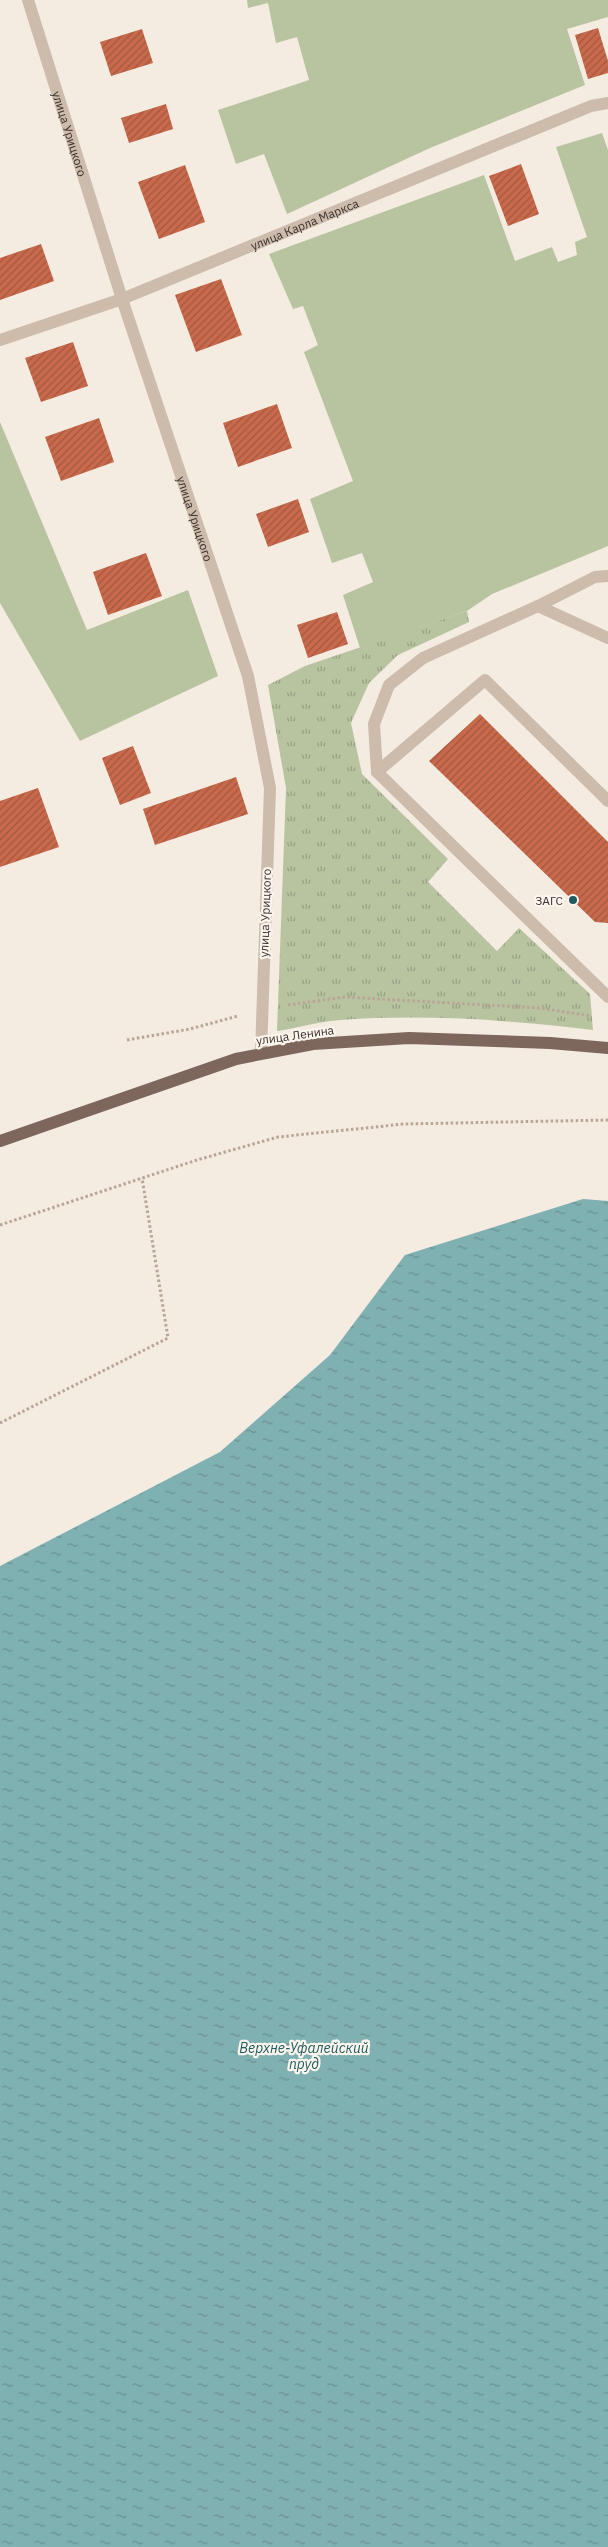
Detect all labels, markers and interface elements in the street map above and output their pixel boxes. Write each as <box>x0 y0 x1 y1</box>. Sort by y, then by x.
street label: улица Урицкого <box>49 89 91 178</box>
street label: улица Карла Маркса <box>248 195 361 253</box>
street label: улица Урицкого <box>174 474 217 563</box>
street label: улица Урицкого <box>256 868 274 958</box>
place label: ЗАГС <box>535 893 564 908</box>
marker: ЗАГС <box>567 894 579 906</box>
street label: улица Ленина <box>255 1022 335 1048</box>
water label: Верхне-Уфалейский пруд <box>239 2039 369 2073</box>

